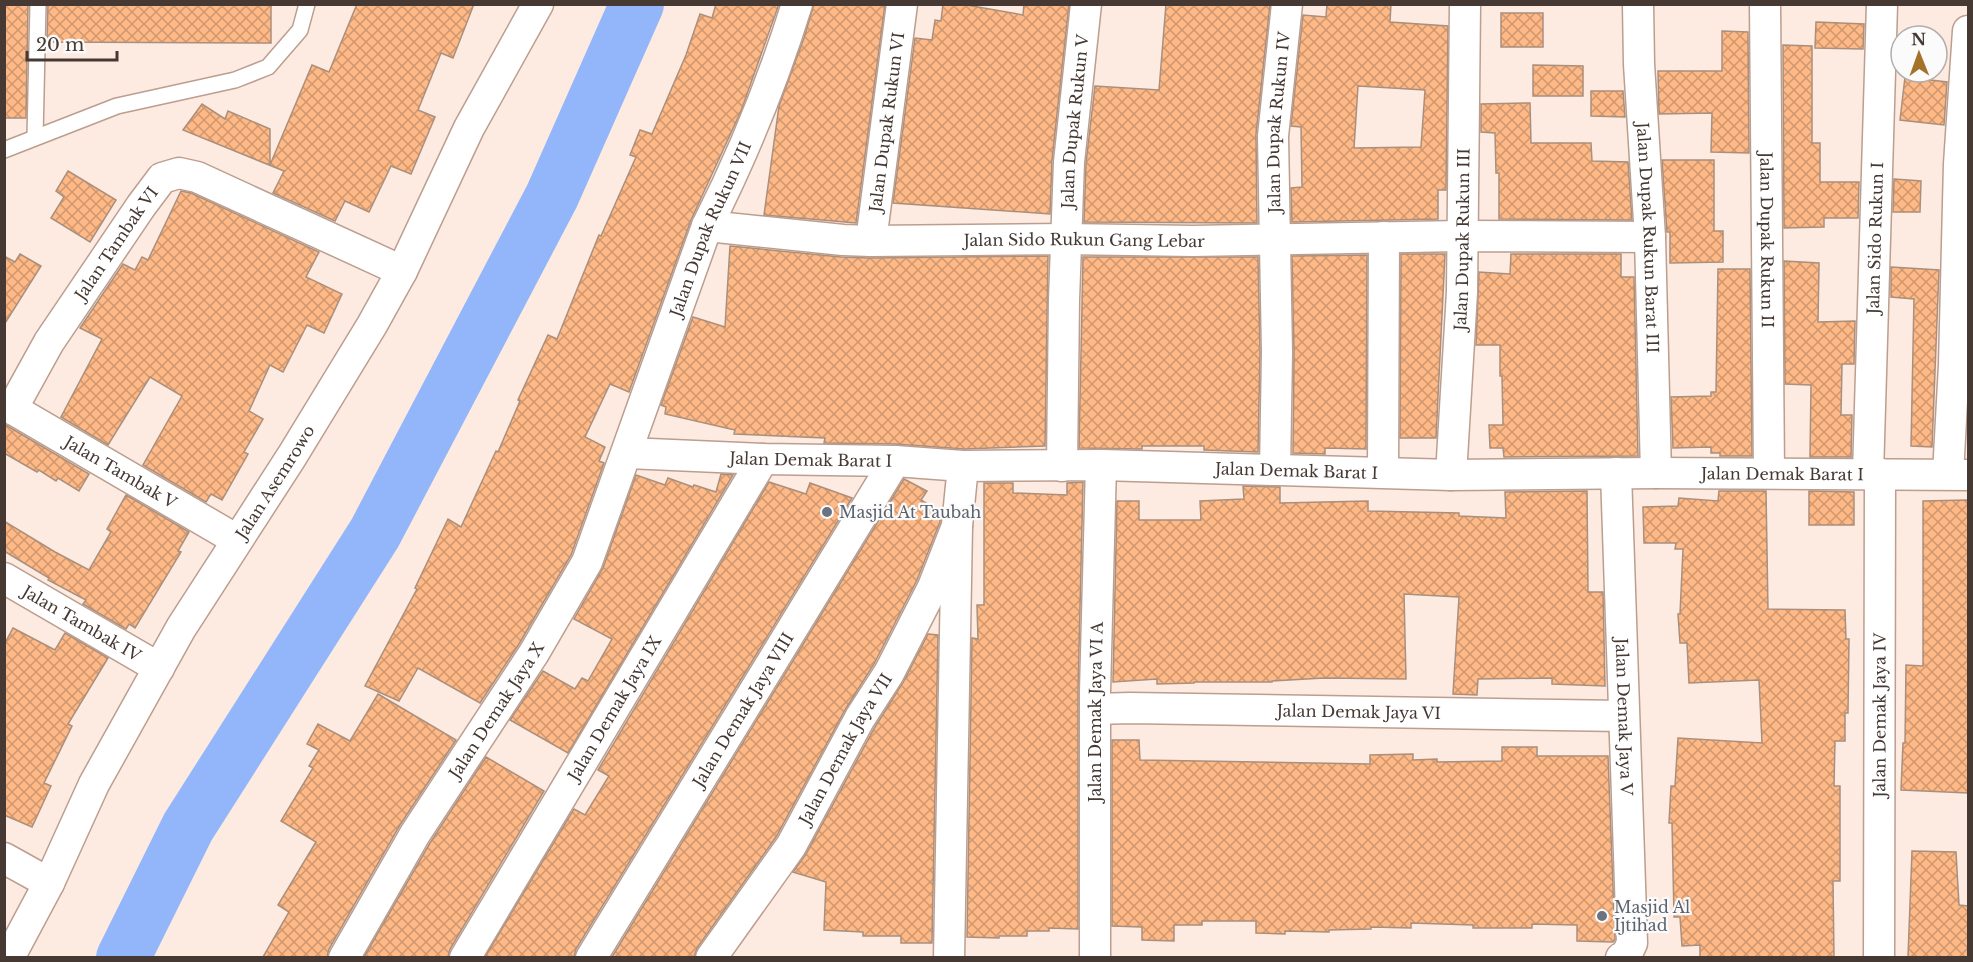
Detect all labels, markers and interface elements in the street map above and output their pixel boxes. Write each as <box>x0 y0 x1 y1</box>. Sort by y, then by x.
scale bar <box>27 24 117 62</box>
north arrow <box>1889 24 1949 84</box>
text: N <box>1911 29 1926 49</box>
street label: Jalan Dupak Rukun IV <box>1263 30 1294 215</box>
street label: Jalan Dupak Rukun VI <box>865 31 908 215</box>
street label: Jalan Dupak Rukun V <box>1057 33 1093 211</box>
text: 20 m <box>36 34 84 56</box>
street label: Jalan Dupak Rukun Barat III <box>1633 120 1663 353</box>
street label: Jalan Dupak Rukun VII <box>665 138 755 321</box>
street label: Jalan Dupak Rukun III <box>1450 148 1473 333</box>
street label: Jalan Dupak Rukun II <box>1756 150 1778 328</box>
street label: Jalan Sido Rukun I <box>1863 162 1887 316</box>
street label: Jalan Tambak VI <box>69 182 162 305</box>
street label: Jalan Sido Rukun Gang Lebar <box>962 229 1205 251</box>
street label: Jalan Asemrowo <box>230 421 319 544</box>
street label: Jalan Tambak V <box>59 431 181 513</box>
street label: Jalan Demak Barat I <box>727 447 892 471</box>
street label: Jalan Demak Barat I <box>1213 458 1378 483</box>
street label: Jalan Demak Barat I <box>1699 463 1864 484</box>
place label: Masjid At Taubah <box>839 502 981 522</box>
marker: Masjid At Taubah <box>820 505 834 519</box>
street label: Jalan Tambak IV <box>17 580 145 666</box>
street label: Jalan Demak Jaya VI A <box>1085 621 1107 804</box>
street label: Jalan Demak Jaya VIII <box>687 629 798 792</box>
street label: Jalan Demak Jaya IX <box>562 631 666 786</box>
street label: Jalan Demak Jaya IV <box>1869 632 1890 799</box>
street label: Jalan Demak Jaya V <box>1612 636 1637 796</box>
street label: Jalan Demak Jaya X <box>443 638 548 784</box>
street label: Jalan Demak Jaya VII <box>794 669 896 830</box>
street label: Jalan Demak Jaya VI <box>1275 700 1441 723</box>
place label: Masjid Al Ijtihad <box>1614 897 1690 935</box>
marker: Masjid Al Ijtihad <box>1595 909 1609 923</box>

